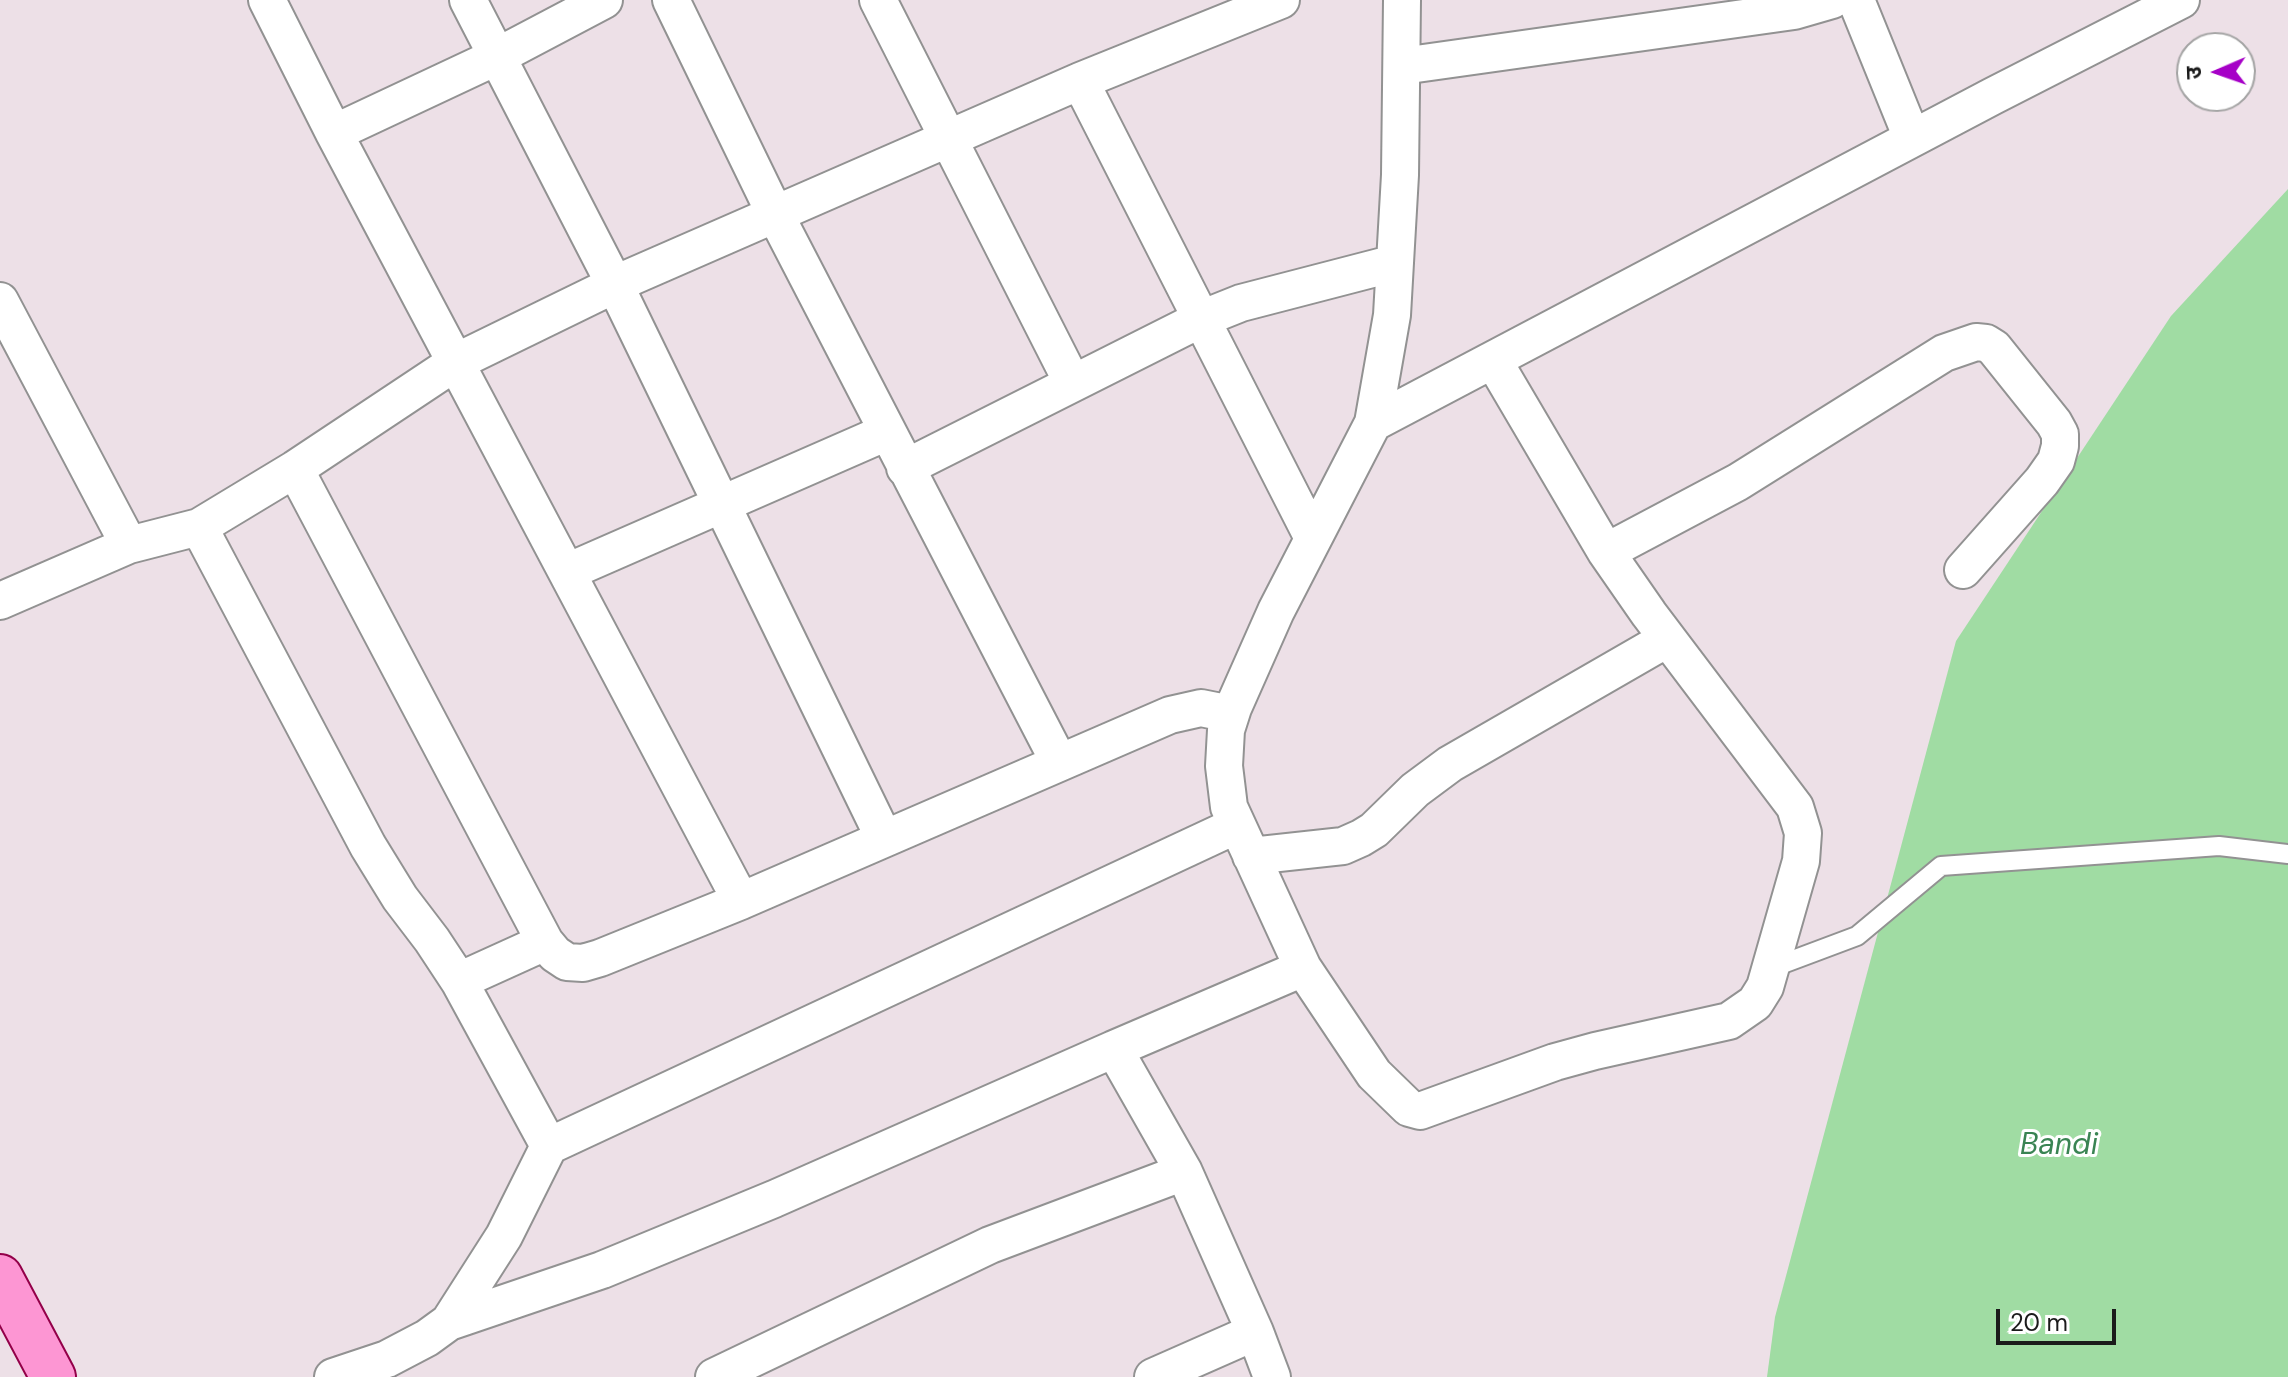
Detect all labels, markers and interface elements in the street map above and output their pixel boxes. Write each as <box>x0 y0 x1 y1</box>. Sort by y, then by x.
north arrow <box>2176 32 2256 112</box>
text: उ <box>2179 66 2208 80</box>
water label: Bandi <box>2020 1128 2098 1164</box>
scale bar <box>2000 1293 2120 1343</box>
text: 20 m <box>2010 1307 2068 1338</box>

